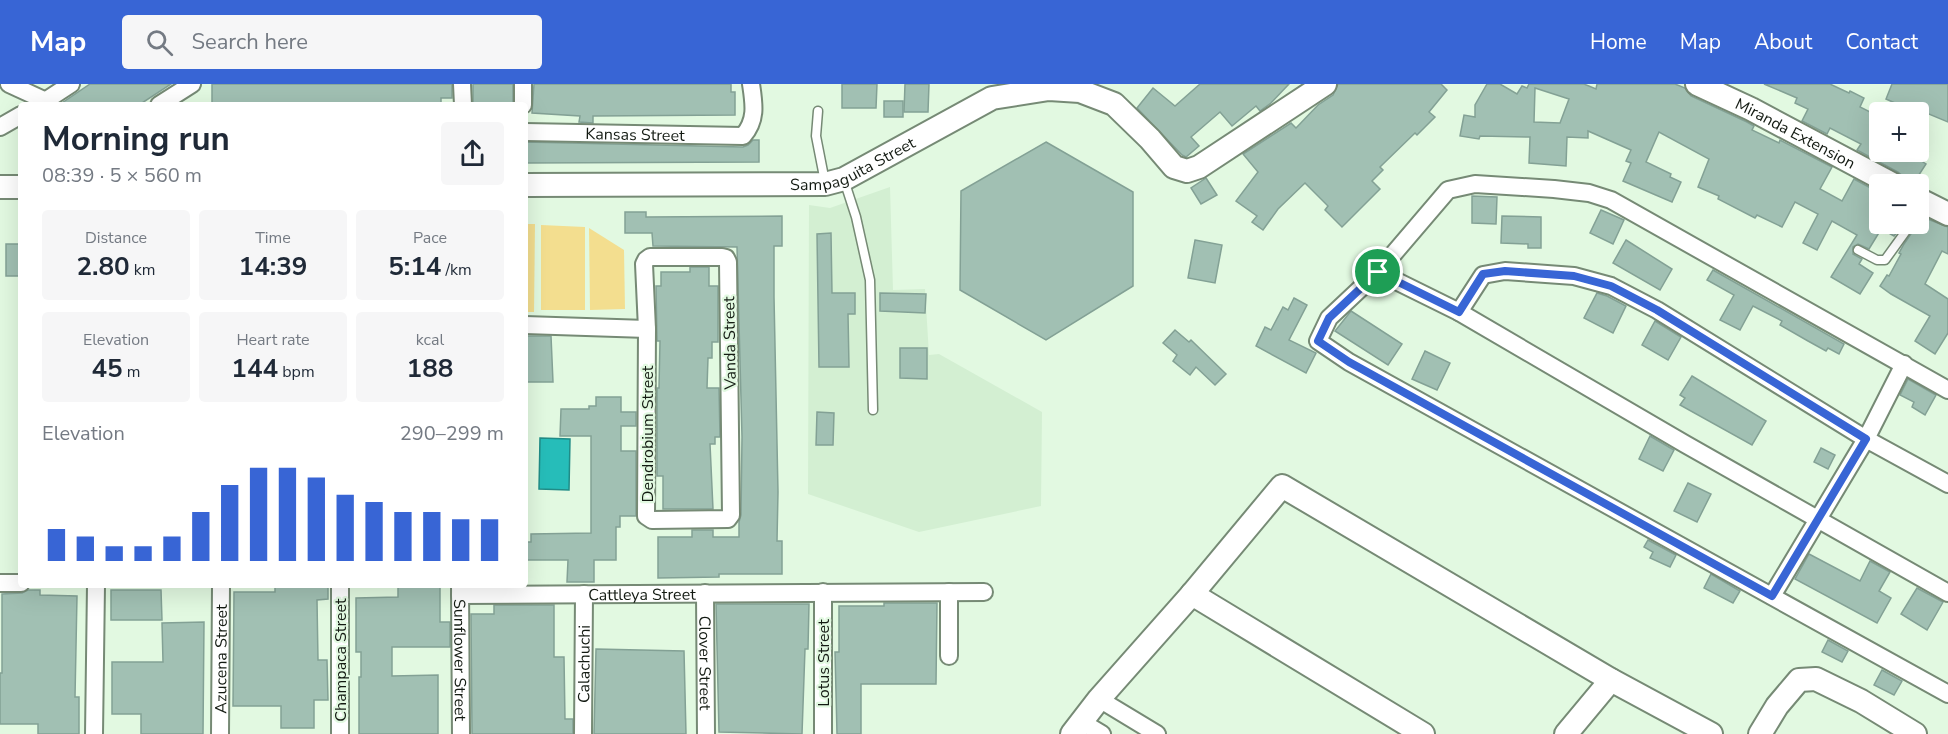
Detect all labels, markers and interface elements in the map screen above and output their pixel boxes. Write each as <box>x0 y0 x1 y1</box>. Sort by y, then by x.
search box <box>122 15 542 69</box>
text: Map <box>30 23 86 61</box>
icon: search <box>143 26 176 59</box>
text: Search here <box>191 27 308 57</box>
text: Home <box>1590 28 1647 56</box>
text: Map <box>1680 28 1721 56</box>
text: About <box>1754 28 1812 56</box>
text: Contact <box>1845 28 1918 56</box>
street label: Miranda Extension <box>1731 93 1859 175</box>
map controls <box>1869 102 1929 234</box>
button: + <box>1869 102 1929 162</box>
text: Morning run <box>42 117 230 162</box>
button: share <box>441 122 504 185</box>
street label: Kansas Street <box>585 123 685 147</box>
street label: Sampaguita Street <box>790 132 920 196</box>
text: 08:39 · 5 × 560 m <box>42 162 202 189</box>
button: − <box>1869 174 1929 234</box>
text: Distance <box>85 227 147 249</box>
text: Time <box>255 227 291 249</box>
text: Pace <box>413 227 447 249</box>
pin <box>1352 246 1403 297</box>
text: 2.80 <box>76 249 130 284</box>
text: 14:39 <box>239 249 307 284</box>
text: 5:14 <box>388 249 441 284</box>
icon: arrive <box>1361 255 1394 288</box>
text: km <box>130 259 156 281</box>
text: /km <box>441 259 472 281</box>
street label: Vanda Street <box>718 296 742 391</box>
text: Elevation <box>83 329 149 351</box>
text: Heart rate <box>236 329 310 351</box>
text: kcal <box>416 329 444 351</box>
text: 45 <box>91 351 123 386</box>
text: 144 <box>231 351 278 386</box>
text: 188 <box>407 351 453 386</box>
text: m <box>123 361 141 383</box>
text: bpm <box>278 361 315 383</box>
street label: Dendrobium Street <box>637 365 659 502</box>
text: Elevation <box>42 420 125 447</box>
text: 290–299 m <box>400 420 504 447</box>
street label: Cattleya Street <box>588 584 696 606</box>
street label: Champaca Street <box>330 598 352 722</box>
street label: Sunflower Street <box>448 599 471 722</box>
street label: Azucena Street <box>210 604 233 714</box>
street label: Clover Street <box>693 616 716 711</box>
street label: Lotus Street <box>813 619 835 707</box>
street label: Calachuchi <box>573 625 596 703</box>

